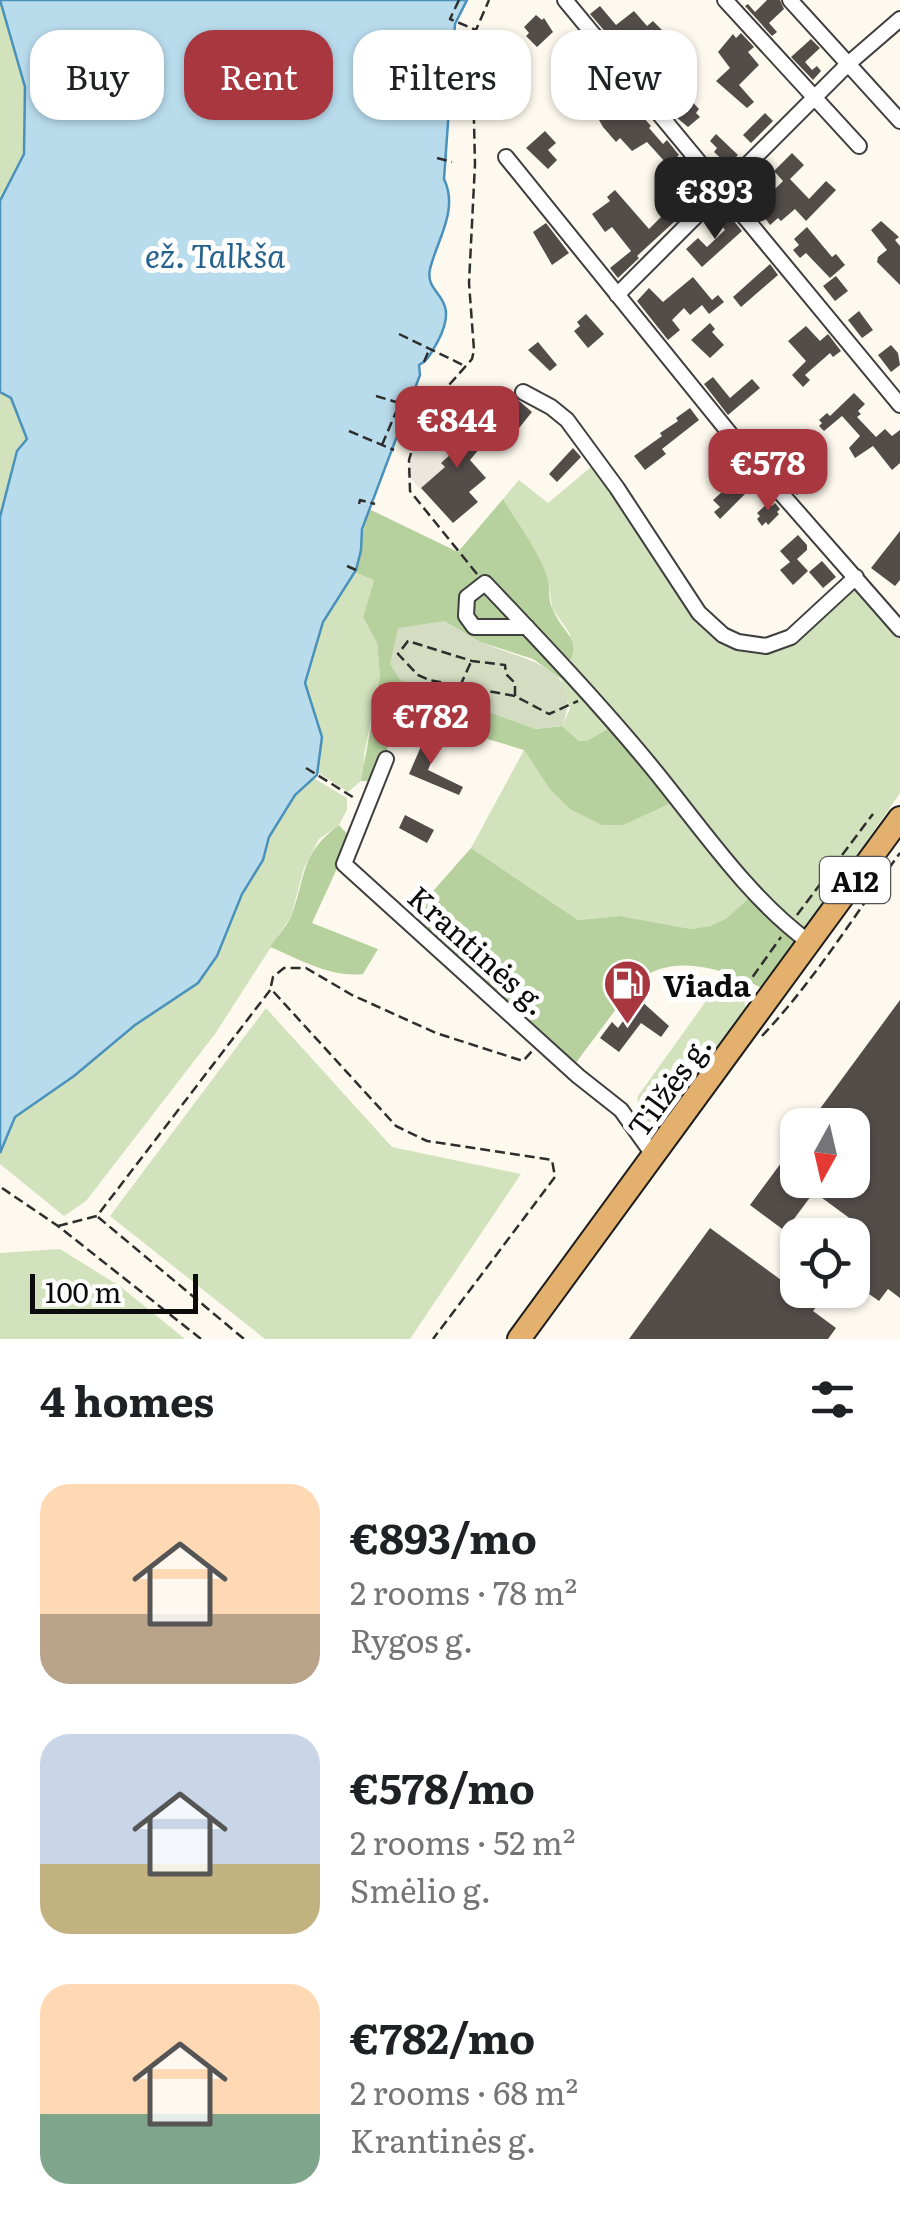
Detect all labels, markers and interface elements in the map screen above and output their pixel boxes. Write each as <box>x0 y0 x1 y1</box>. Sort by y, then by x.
chip: Buy <box>30 30 164 120</box>
chip: Rent <box>184 30 333 120</box>
chip: Filters <box>353 30 531 120</box>
chip: New <box>551 30 697 120</box>
pin: €893 <box>656 157 774 242</box>
text: €893 <box>677 165 753 213</box>
water label: ež. Talkša <box>145 230 286 278</box>
pin: €844 <box>398 386 516 471</box>
text: €844 <box>417 394 497 442</box>
pin: €578 <box>709 429 827 514</box>
text: €578 <box>730 437 806 485</box>
pin: €782 <box>372 682 490 767</box>
text: €782 <box>393 690 469 738</box>
road number: A12 <box>820 857 890 903</box>
street label: Krantinės g. <box>399 874 559 1024</box>
fuel station icon: Viada <box>602 958 654 1026</box>
place label: Viada <box>663 962 751 1006</box>
street label: Tilžės g. <box>616 1024 720 1146</box>
north arrow <box>780 1108 870 1198</box>
map controls <box>780 1108 870 1308</box>
button: locate <box>780 1218 870 1308</box>
scale bar <box>30 1269 198 1314</box>
text: 100 m <box>45 1270 122 1312</box>
text: 4 homes <box>40 1368 214 1430</box>
icon: filters <box>805 1372 860 1427</box>
text: €893/mo <box>350 1505 537 1567</box>
icon: home <box>120 1524 240 1644</box>
text: 2 rooms · 78 m² <box>350 1567 577 1615</box>
text: Rygos g. <box>350 1615 473 1663</box>
text: €578/mo <box>350 1755 535 1817</box>
icon: home <box>120 1774 240 1894</box>
text: 2 rooms · 52 m² <box>350 1817 576 1865</box>
text: Smėlio g. <box>350 1865 491 1913</box>
text: €782/mo <box>350 2005 535 2067</box>
icon: home <box>120 2024 240 2144</box>
text: 2 rooms · 68 m² <box>350 2067 578 2115</box>
text: Krantinės g. <box>350 2115 537 2163</box>

